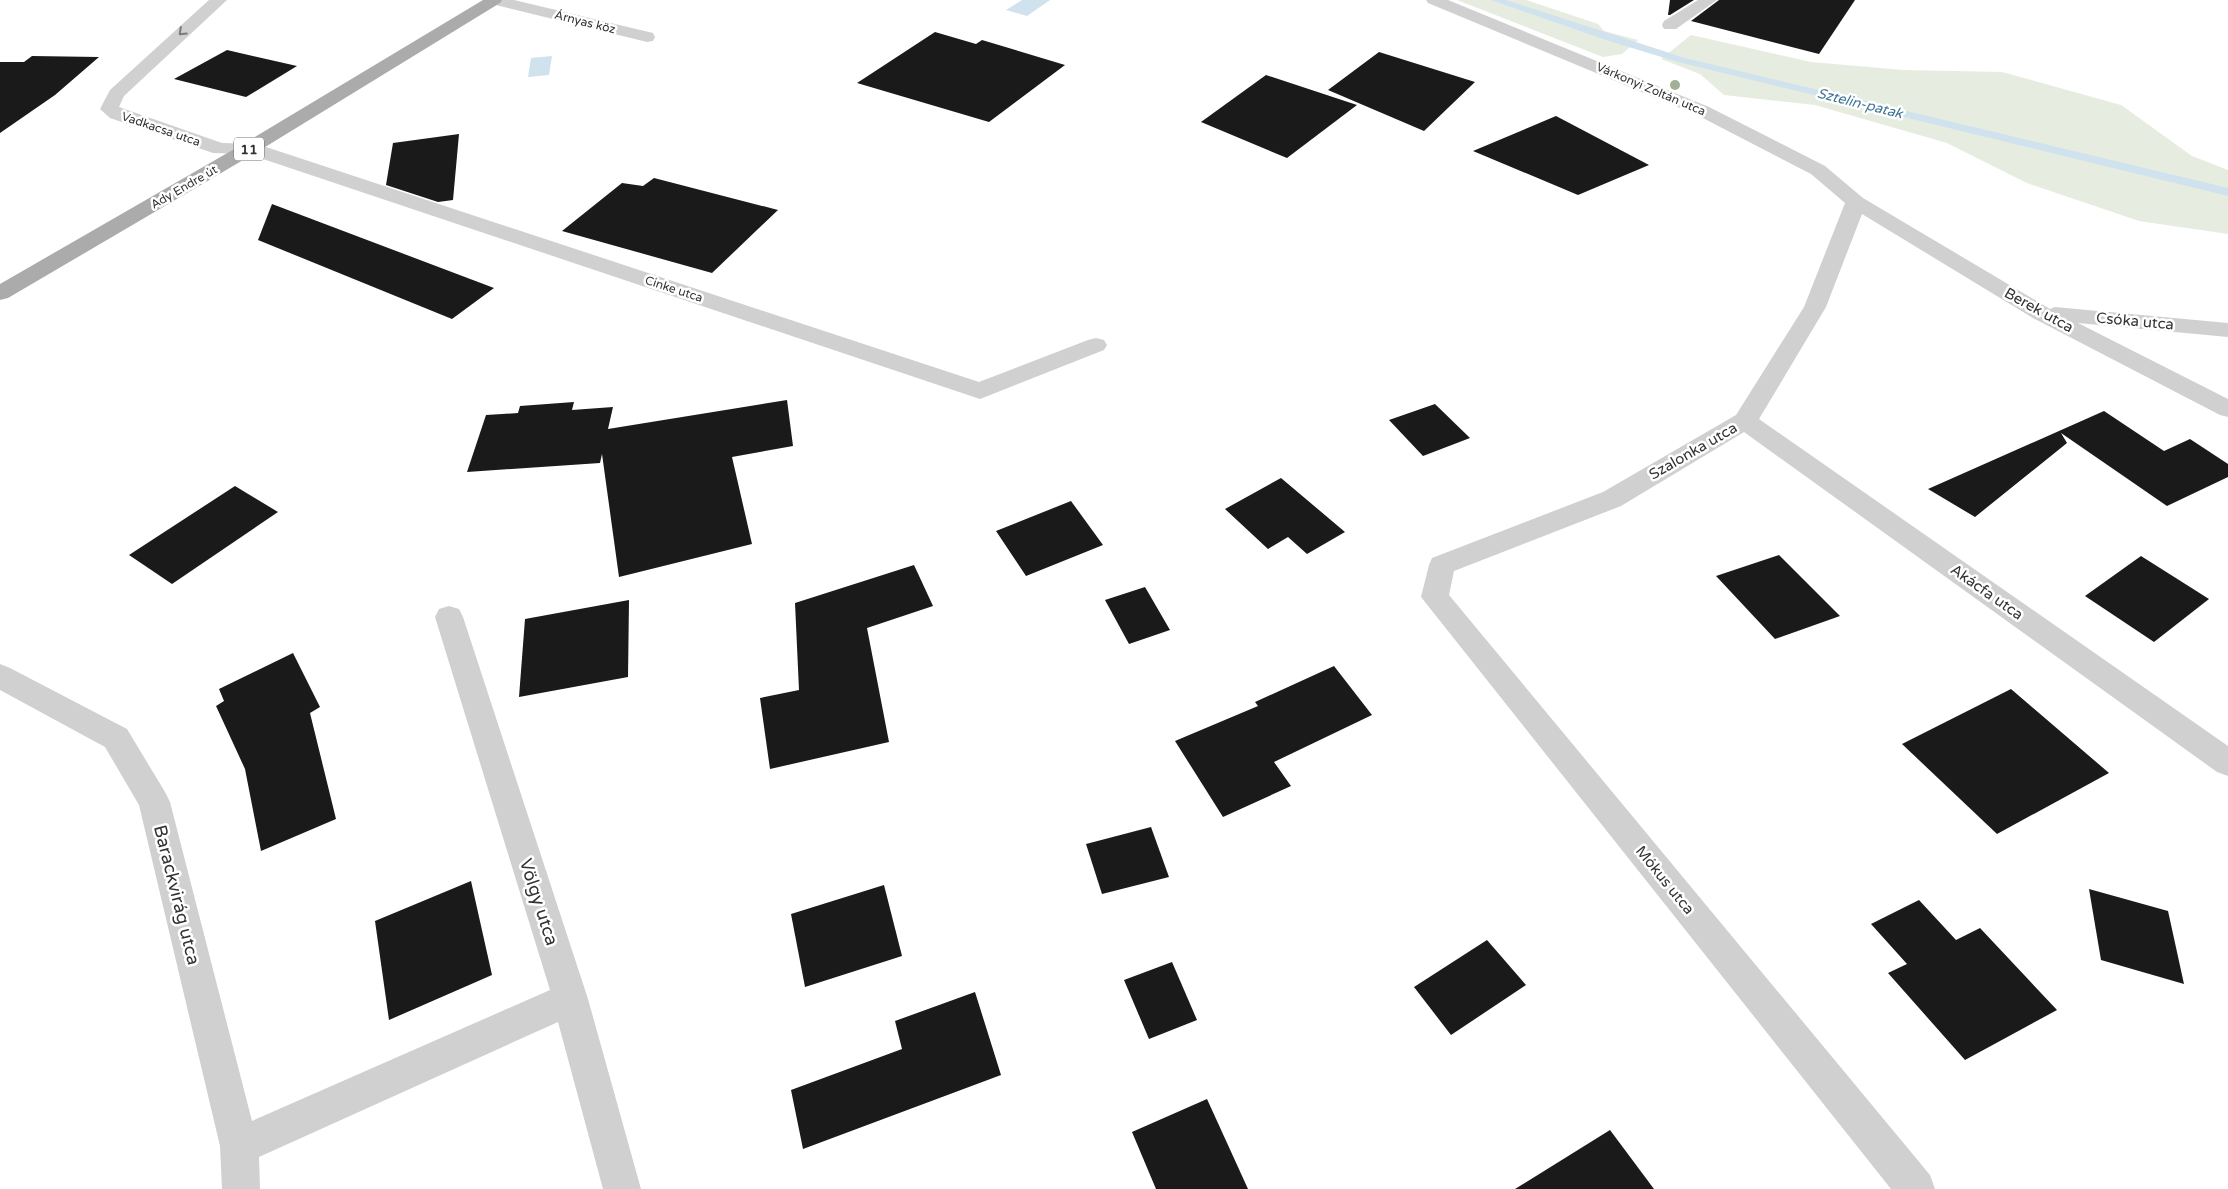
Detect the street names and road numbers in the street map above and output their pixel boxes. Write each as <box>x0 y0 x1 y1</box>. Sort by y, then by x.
street label: Árnyas köz <box>553 8 617 36</box>
street label: Várkonyi Zoltán utca <box>1594 60 1708 118</box>
street label: Vadkacsa utca <box>120 109 202 149</box>
road number: 11 <box>234 138 264 160</box>
street label: Ady Endre út <box>148 162 220 212</box>
street label: Cinke utca <box>643 273 705 305</box>
street label: Berek utca <box>2001 284 2077 336</box>
street label: Csóka utca <box>2095 309 2175 333</box>
street label: Szalonka utca <box>1646 419 1740 483</box>
street label: Akácfa utca <box>1947 560 2027 624</box>
street label: Barackvirág utca <box>149 823 205 967</box>
street label: Mókus utca <box>1632 842 1698 918</box>
street label: Völgy utca <box>515 856 563 948</box>

